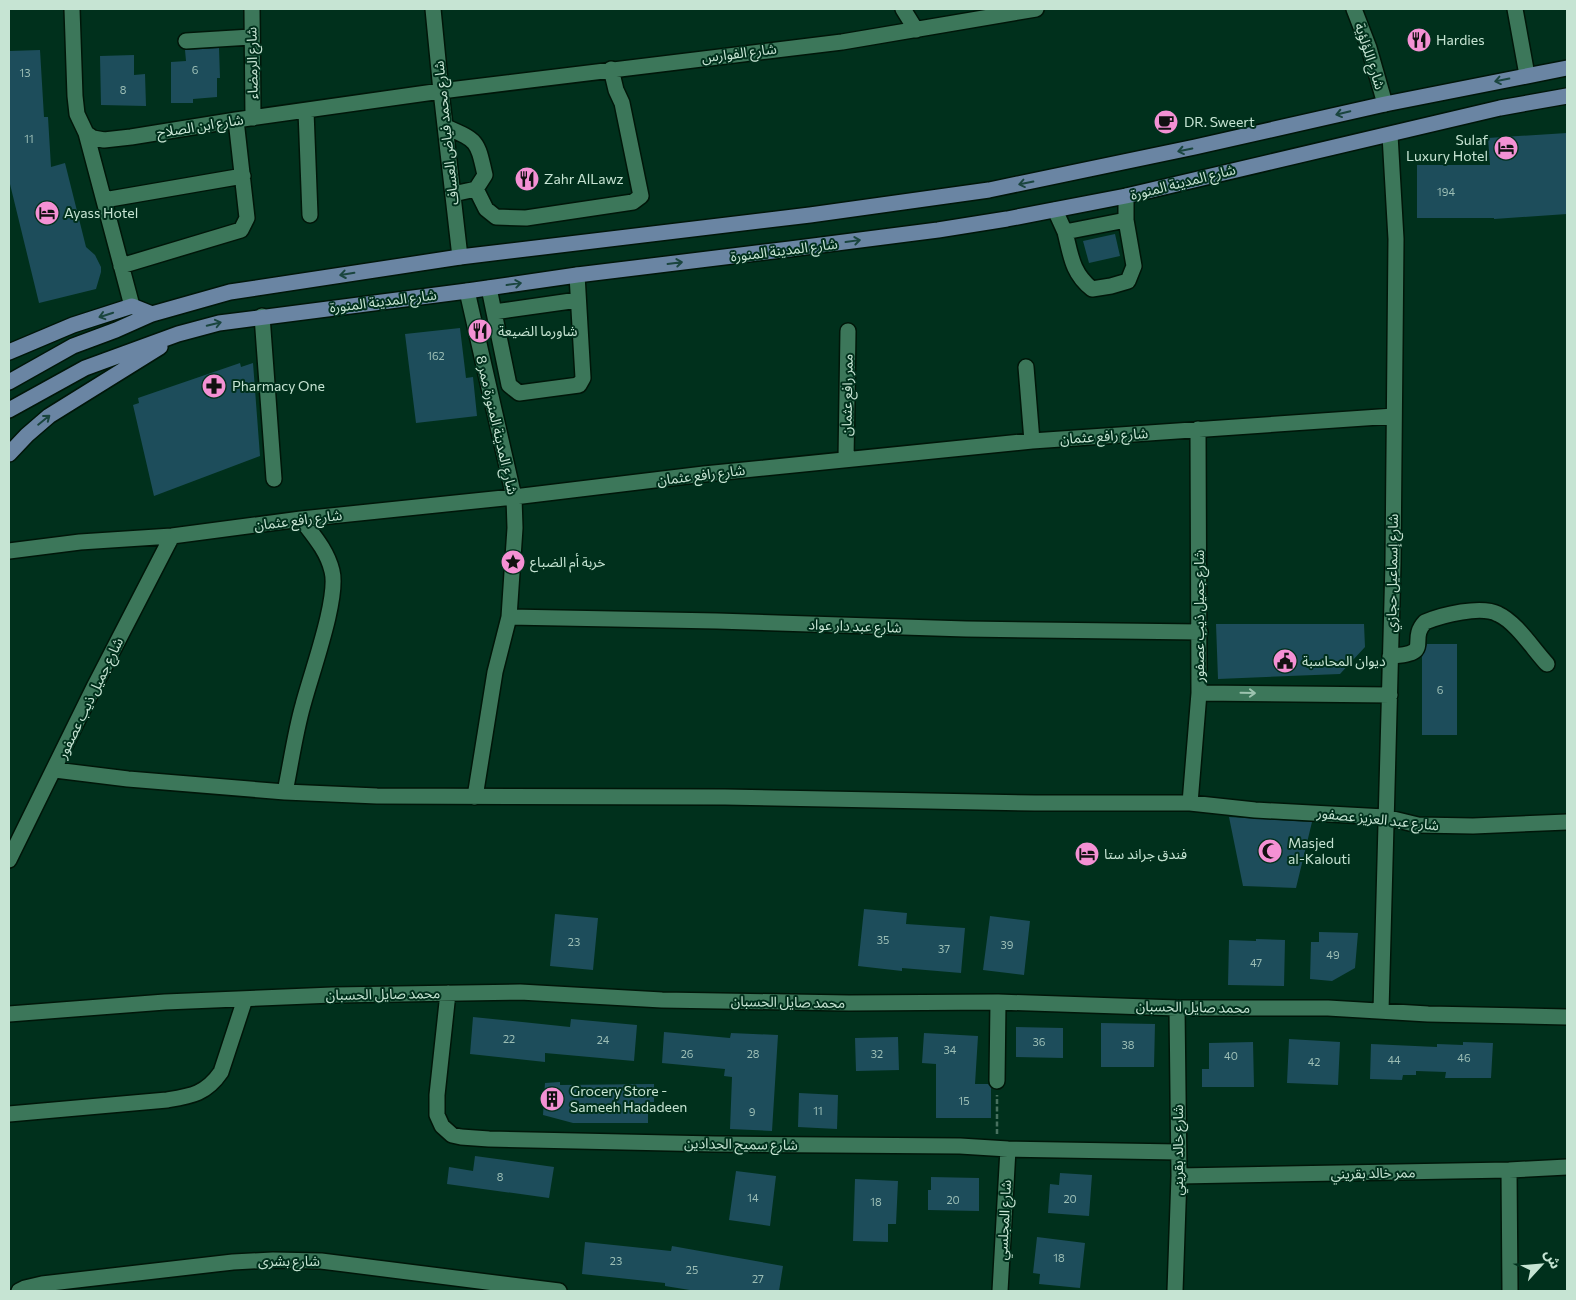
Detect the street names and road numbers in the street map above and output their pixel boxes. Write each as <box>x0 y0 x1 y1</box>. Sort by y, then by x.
street label: شارع اللؤلؤية <box>1349 20 1389 92</box>
street label: شارع الرمضاء <box>242 27 264 99</box>
street label: شارع الفوارس <box>700 39 778 69</box>
street label: شارع محمد فياض العساف <box>429 60 465 206</box>
street label: شارع ابن الصلاح <box>155 110 245 144</box>
street label: شارع المدينة المنورة <box>1129 160 1238 206</box>
street label: شارع المدينة المنورة <box>729 235 839 267</box>
street label: شارع المدينة المنورة <box>328 286 438 318</box>
street label: شارع المدينة المنورة ممر 8 <box>470 354 522 497</box>
street label: ممر رافع عثمان <box>837 354 859 436</box>
street label: شارع رافع عثمان <box>1059 424 1149 450</box>
street label: شارع رافع عثمان <box>656 461 746 491</box>
street label: شارع رافع عثمان <box>253 506 343 536</box>
street label: شارع إسماعيل حجازي <box>1382 514 1404 632</box>
street label: شارع جميل ذيب عصفور <box>1190 550 1210 683</box>
street label: شارع عبد دار عواد <box>808 615 902 639</box>
street label: شارع جميل ذيب عصفور <box>52 635 129 763</box>
street label: شارع عبد العزيز عصفور <box>1315 804 1440 836</box>
street label: محمد صايل الحسبان <box>326 984 440 1004</box>
street label: محمد صايل الحسبان <box>731 992 845 1012</box>
street label: محمد صايل الحسبان <box>1136 997 1250 1017</box>
street label: شارع خالد بقريني <box>1169 1104 1189 1196</box>
street label: شارع سميح الحدادين <box>684 1134 798 1156</box>
street label: ممر خالد بقريني <box>1330 1163 1416 1185</box>
street label: شارع المجلسي <box>993 1179 1017 1261</box>
street label: شارع بشرى <box>258 1252 320 1272</box>

